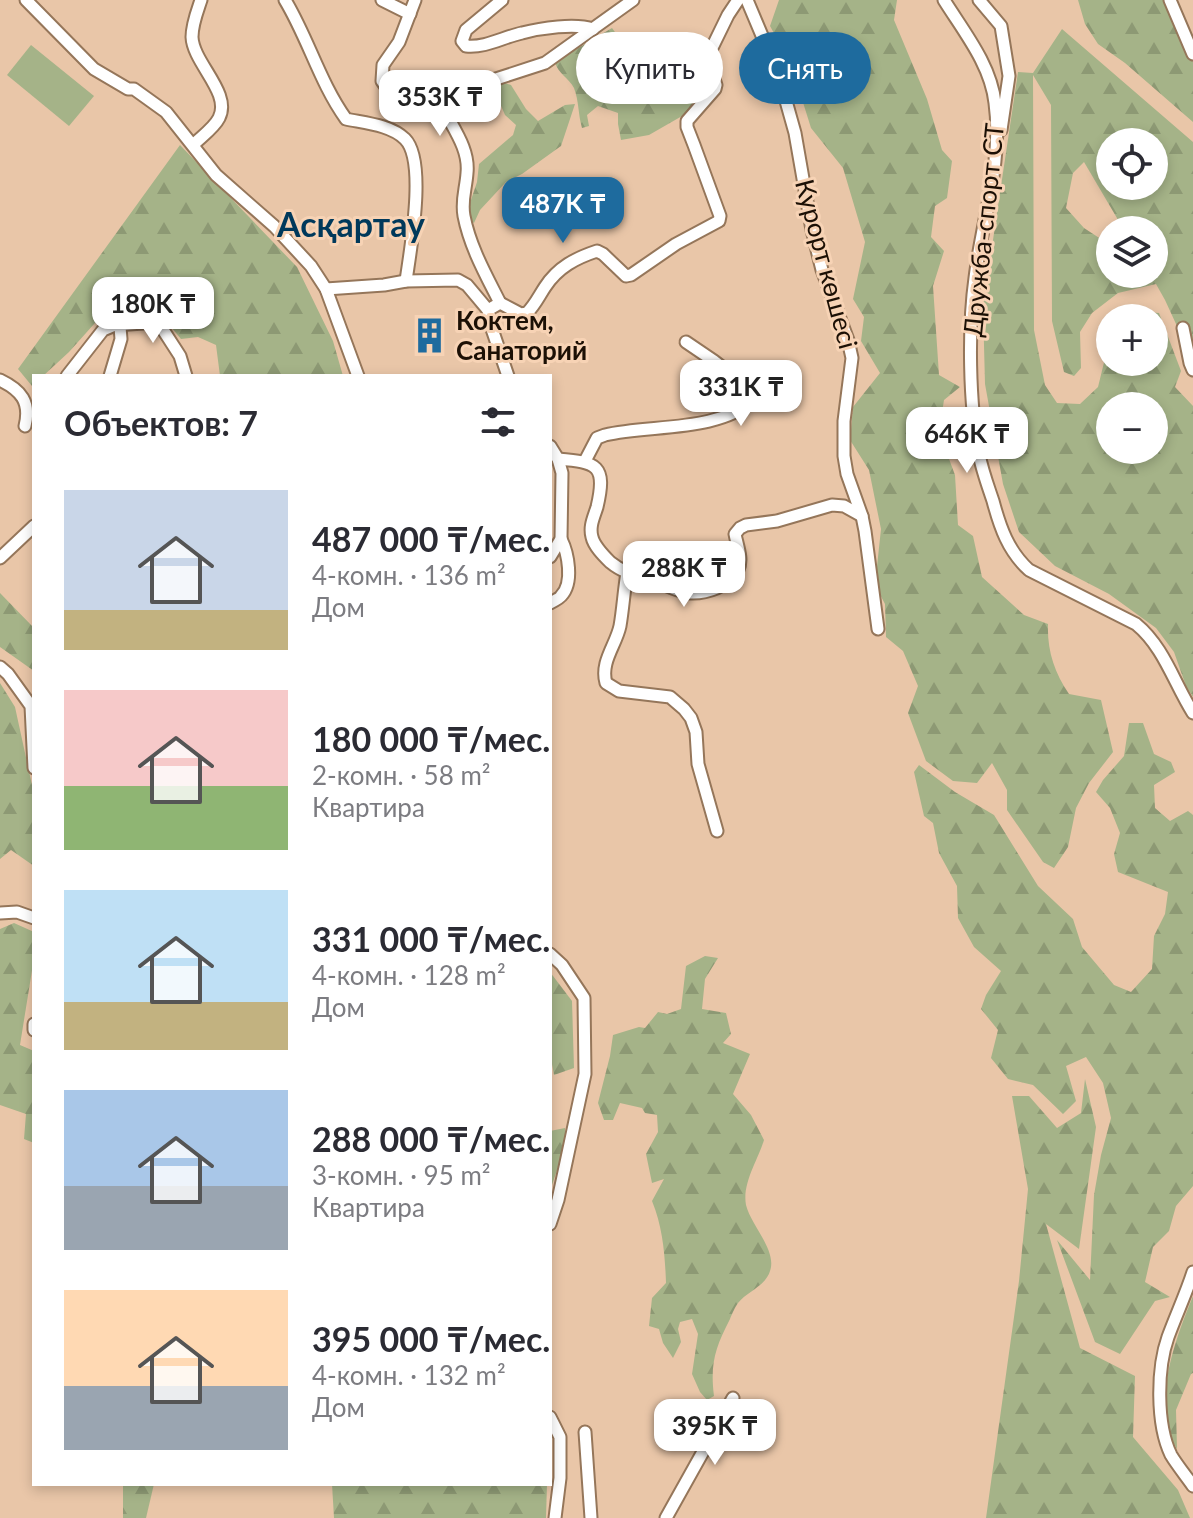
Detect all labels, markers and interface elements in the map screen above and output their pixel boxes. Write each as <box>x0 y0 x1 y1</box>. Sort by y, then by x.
chip: Купить <box>576 32 723 104</box>
chip: Снять <box>739 32 871 104</box>
pin: 353K ₸ <box>375 70 505 138</box>
text: 353K ₸ <box>397 80 483 112</box>
street label: Дружба-спорт СТ <box>956 122 1010 338</box>
map controls <box>1096 128 1168 464</box>
button: locate <box>1096 128 1168 200</box>
street label: Курорт көшесі <box>789 175 865 352</box>
pin: 487K ₸ <box>498 177 628 245</box>
text: 487K ₸ <box>520 187 606 219</box>
district label: Асқартау <box>276 203 425 244</box>
button: layers <box>1096 216 1168 288</box>
pin: 180K ₸ <box>88 277 218 345</box>
text: 180K ₸ <box>110 287 196 319</box>
place label: Коктем, Санаторий <box>456 304 587 366</box>
button: + <box>1096 304 1168 376</box>
building icon: Коктем, Санаторий <box>411 317 449 355</box>
pin: 331K ₸ <box>676 360 806 428</box>
text: 331K ₸ <box>698 370 784 402</box>
button: − <box>1096 392 1168 464</box>
icon: filters <box>476 400 520 444</box>
text: Объектов: 7 <box>64 402 258 443</box>
pin: 646K ₸ <box>902 407 1032 475</box>
text: 646K ₸ <box>924 417 1010 449</box>
text: 487 000 ₸/мес. <box>312 518 550 559</box>
icon: home <box>128 522 224 618</box>
pin: 288K ₸ <box>619 541 749 609</box>
text: 288K ₸ <box>641 551 727 583</box>
text: 4-комн. · 136 m² <box>312 559 506 591</box>
text: Дом <box>312 591 365 623</box>
text: 180 000 ₸/мес. <box>312 718 550 759</box>
icon: home <box>128 722 224 818</box>
text: 2-комн. · 58 m² <box>312 759 491 791</box>
text: Квартира <box>312 791 425 823</box>
text: 331 000 ₸/мес. <box>312 918 550 959</box>
icon: home <box>128 922 224 1018</box>
text: 4-комн. · 128 m² <box>312 959 506 991</box>
text: Дом <box>312 991 365 1023</box>
text: 288 000 ₸/мес. <box>312 1118 550 1159</box>
icon: home <box>128 1122 224 1218</box>
text: 3-комн. · 95 m² <box>312 1159 491 1191</box>
text: Квартира <box>312 1191 425 1223</box>
text: 395 000 ₸/мес. <box>312 1318 550 1359</box>
icon: home <box>128 1322 224 1418</box>
text: 4-комн. · 132 m² <box>312 1359 506 1391</box>
text: Дом <box>312 1391 365 1423</box>
pin: 395K ₸ <box>650 1399 780 1467</box>
text: 395K ₸ <box>672 1409 758 1441</box>

